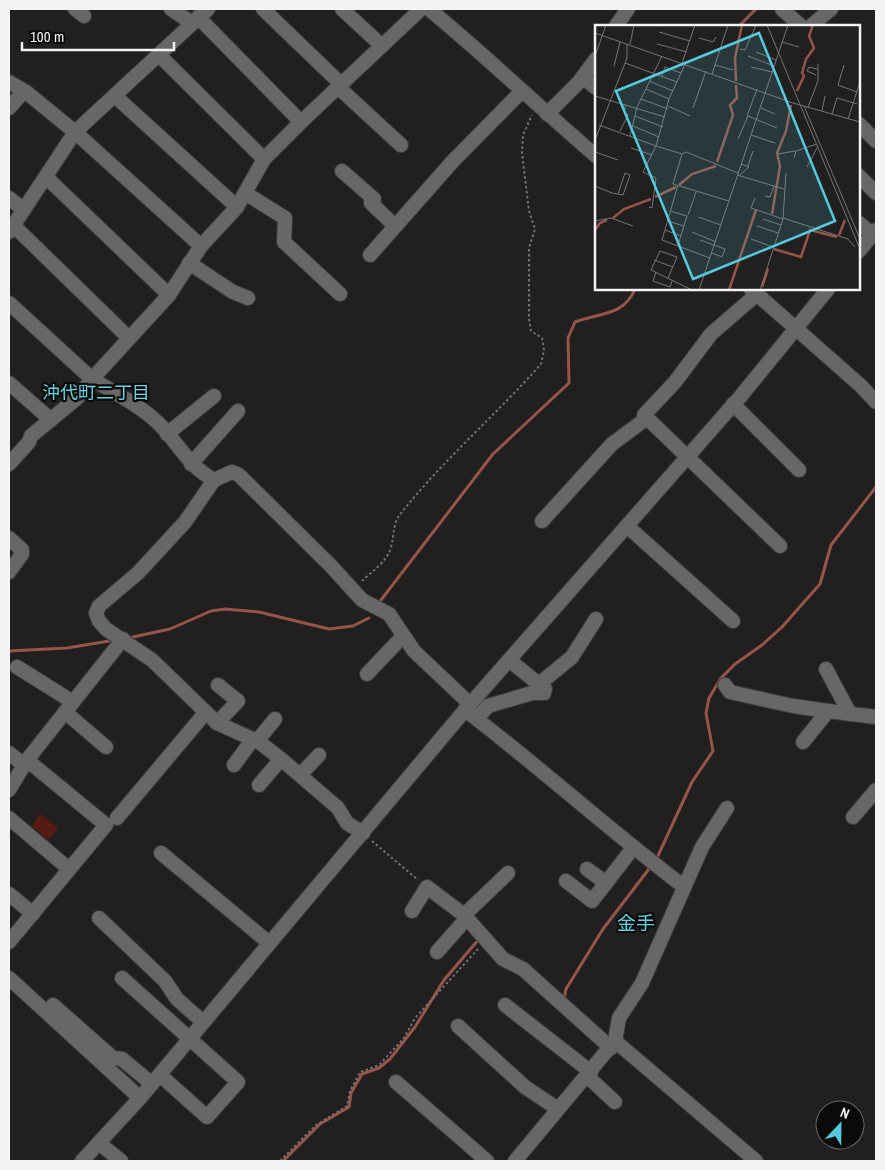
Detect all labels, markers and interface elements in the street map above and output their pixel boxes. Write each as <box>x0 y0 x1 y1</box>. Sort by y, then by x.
scale bar <box>22 20 175 52</box>
inset map <box>595 25 860 290</box>
text: 100 m <box>30 26 64 47</box>
district label: 沖代町二丁目 <box>42 380 150 405</box>
district label: 金手 <box>617 910 655 936</box>
north arrow <box>815 1100 865 1150</box>
text: N <box>838 1103 852 1123</box>

